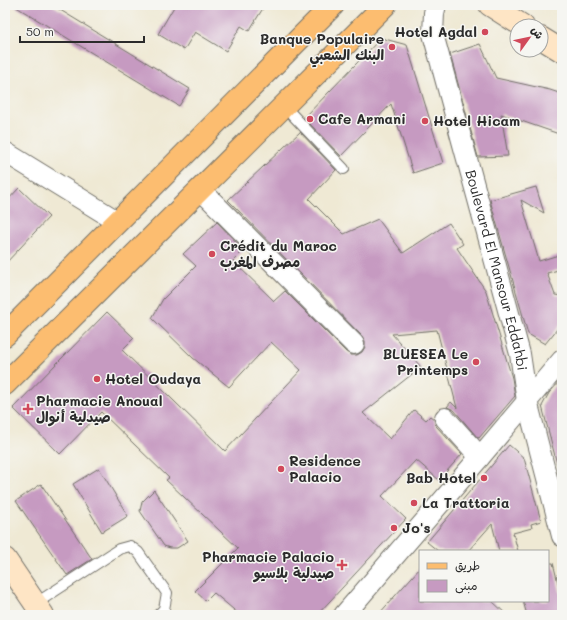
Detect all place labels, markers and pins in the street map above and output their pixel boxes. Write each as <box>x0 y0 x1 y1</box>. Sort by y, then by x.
place label: Hotel Agdal <box>395 22 477 41</box>
marker: Hotel Agdal <box>480 27 490 37</box>
place label: Banque Populaire البنك الشعبي <box>260 29 384 68</box>
marker: Banque Populaire البنك الشعبي <box>387 42 397 52</box>
place label: Cafe Armani <box>318 109 406 128</box>
place label: Hotel Hicam <box>433 111 520 130</box>
marker: Cafe Armani <box>305 114 315 124</box>
marker: Hotel Hicam <box>420 116 430 126</box>
place label: Crédit du Maroc مصرف المغرب <box>220 236 337 271</box>
marker: Crédit du Maroc مصرف المغرب <box>207 249 217 259</box>
place label: BLUESEA Le Printemps <box>383 344 468 379</box>
marker: BLUESEA Le Printemps <box>471 357 481 367</box>
place label: Hotel Oudaya <box>105 369 202 388</box>
marker: Hotel Oudaya <box>92 374 102 384</box>
place label: Pharmacie Anoual صيدلية أنوال <box>36 391 162 427</box>
marker: Pharmacie Anoual صيدلية أنوال <box>23 404 33 414</box>
place label: Residence Palacio <box>289 451 361 486</box>
marker: Residence Palacio <box>276 464 286 474</box>
place label: Bab Hotel <box>406 468 476 487</box>
marker: Bab Hotel <box>479 473 489 483</box>
place label: La Trattoria <box>422 493 510 512</box>
marker: La Trattoria <box>409 498 419 508</box>
place label: Jo's <box>402 518 431 537</box>
marker: Jo's <box>389 523 399 533</box>
place label: Pharmacie Palacio صيدلية بلاسيو <box>202 547 335 583</box>
marker: Pharmacie Palacio صيدلية بلاسيو <box>337 560 347 570</box>

